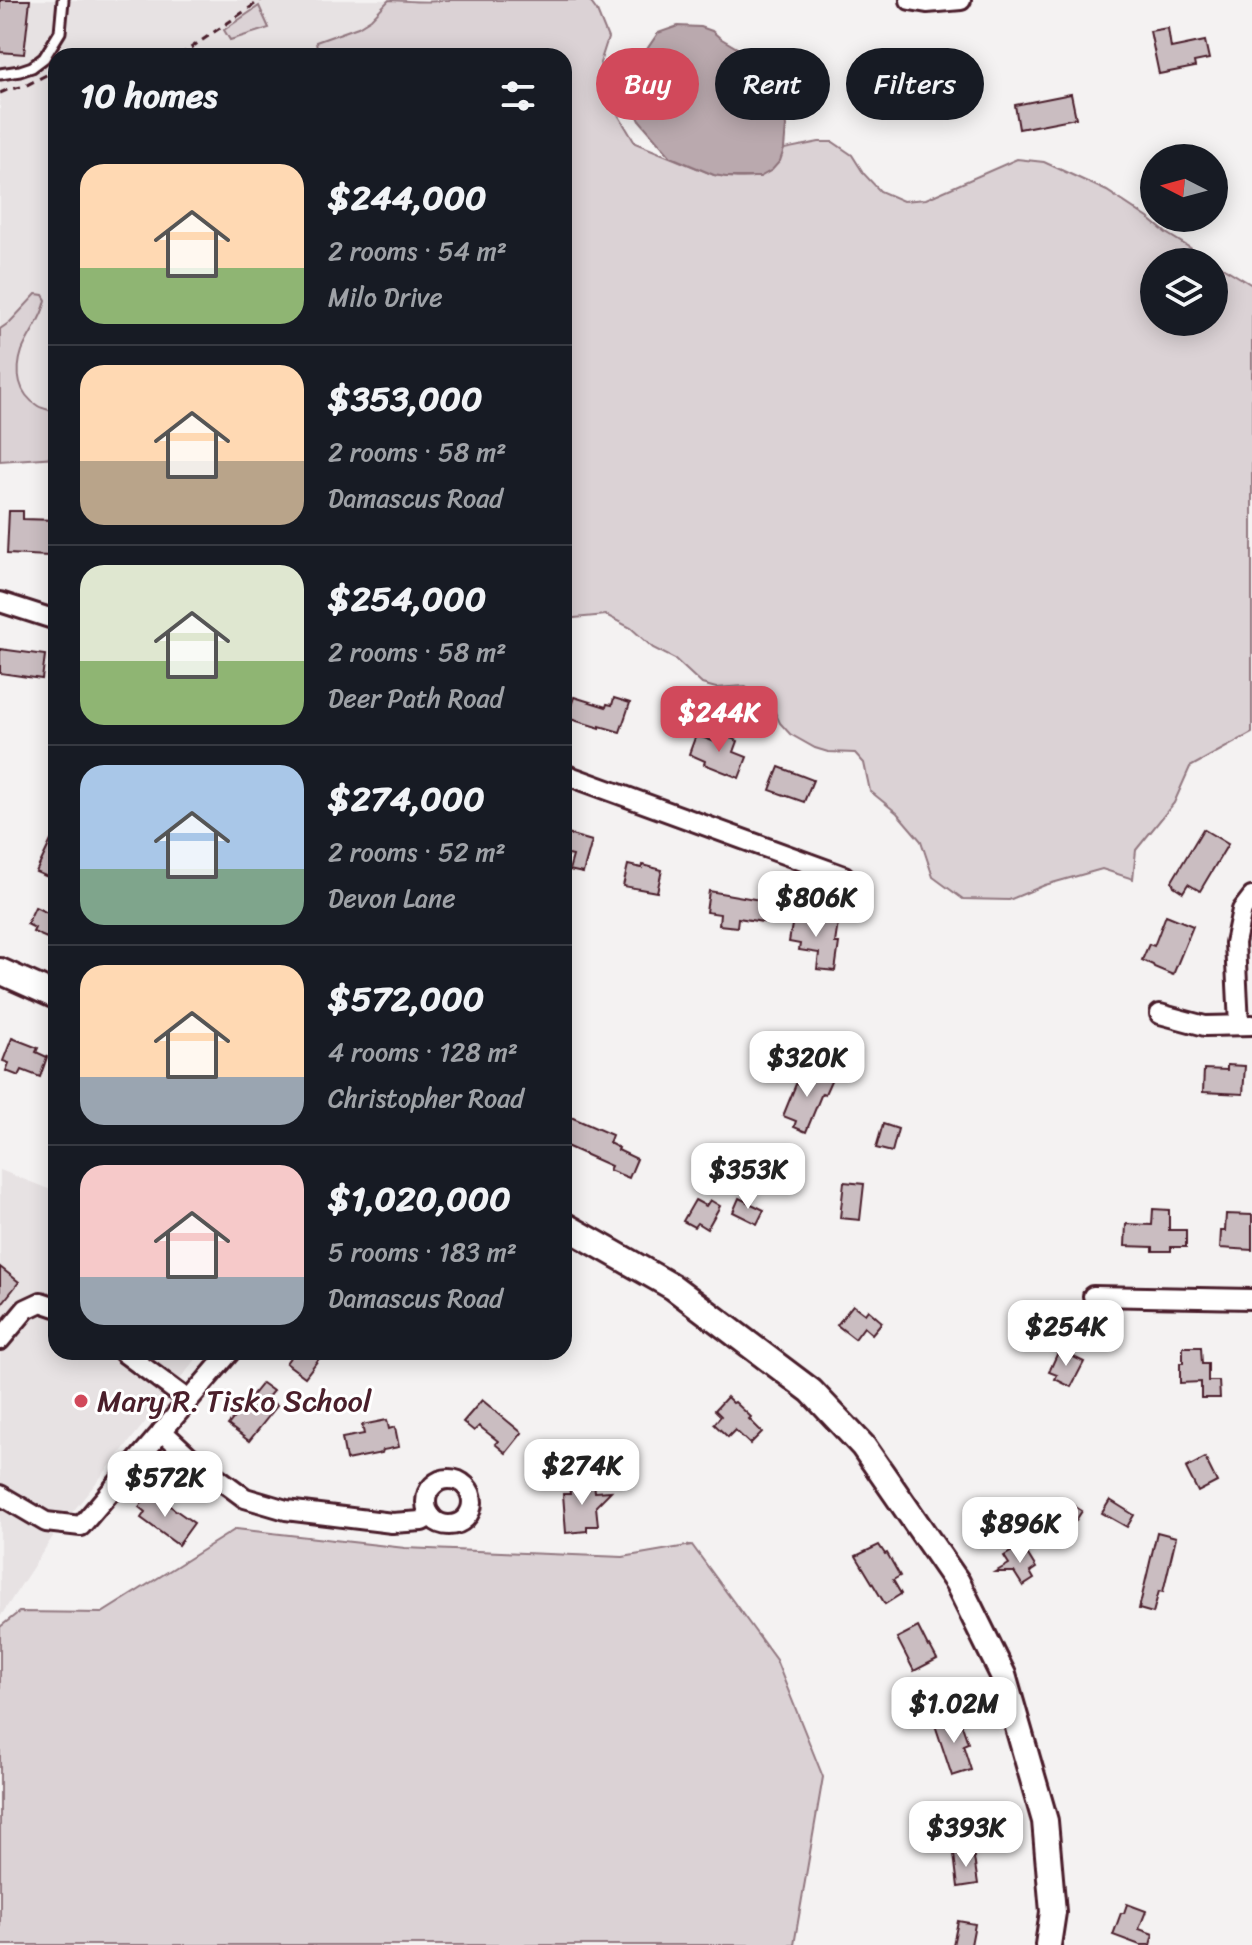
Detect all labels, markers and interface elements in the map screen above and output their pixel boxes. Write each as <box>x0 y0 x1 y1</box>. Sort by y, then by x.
chip: Buy <box>596 48 699 120</box>
chip: Rent <box>715 48 830 120</box>
chip: Filters <box>846 48 984 120</box>
text: 10 homes <box>80 66 218 126</box>
icon: filters <box>496 74 540 118</box>
north arrow <box>1140 144 1228 232</box>
map controls <box>1140 144 1228 336</box>
text: $244,000 <box>328 168 487 228</box>
icon: home <box>144 196 240 292</box>
text: 2 rooms · 54 m² <box>328 228 507 274</box>
button: layers <box>1140 248 1228 336</box>
text: Milo Drive <box>328 274 443 320</box>
text: $353,000 <box>328 369 483 429</box>
icon: home <box>144 397 240 493</box>
text: 2 rooms · 58 m² <box>328 429 506 475</box>
text: Damascus Road <box>328 475 503 521</box>
text: $254,000 <box>328 569 486 629</box>
icon: home <box>144 597 240 693</box>
text: 2 rooms · 58 m² <box>328 629 506 675</box>
text: Deer Path Road <box>328 675 503 721</box>
pin: $244K <box>663 686 775 754</box>
text: $244K <box>679 689 759 735</box>
text: $274,000 <box>328 769 485 829</box>
icon: home <box>144 797 240 893</box>
text: 2 rooms · 52 m² <box>328 829 506 875</box>
pin: $806K <box>760 871 872 939</box>
text: $806K <box>776 874 856 920</box>
text: Devon Lane <box>328 875 456 921</box>
text: $572,000 <box>328 969 484 1029</box>
icon: home <box>144 997 240 1093</box>
text: 4 rooms · 128 m² <box>328 1029 518 1075</box>
pin: $320K <box>751 1031 863 1099</box>
text: $320K <box>767 1034 847 1080</box>
text: Christopher Road <box>328 1075 524 1121</box>
pin: $353K <box>692 1143 804 1211</box>
text: $353K <box>709 1146 787 1192</box>
text: $1,020,000 <box>328 1169 511 1229</box>
icon: home <box>144 1197 240 1293</box>
text: 5 rooms · 183 m² <box>328 1229 517 1275</box>
text: Damascus Road <box>328 1275 503 1321</box>
pin: $254K <box>1010 1300 1122 1368</box>
text: $254K <box>1026 1303 1106 1349</box>
place label: Mary R. Tisko School <box>97 1374 373 1428</box>
marker: Mary R. Tisko School <box>72 1392 90 1410</box>
pin: $274K <box>526 1439 638 1507</box>
text: $274K <box>542 1442 622 1488</box>
pin: $572K <box>109 1451 221 1519</box>
text: $572K <box>125 1454 205 1500</box>
pin: $896K <box>964 1497 1076 1565</box>
text: $896K <box>980 1500 1060 1546</box>
pin: $1.02M <box>889 1677 1019 1745</box>
text: $1.02M <box>909 1680 999 1726</box>
pin: $393K <box>910 1801 1022 1869</box>
text: $393K <box>927 1804 1005 1850</box>

